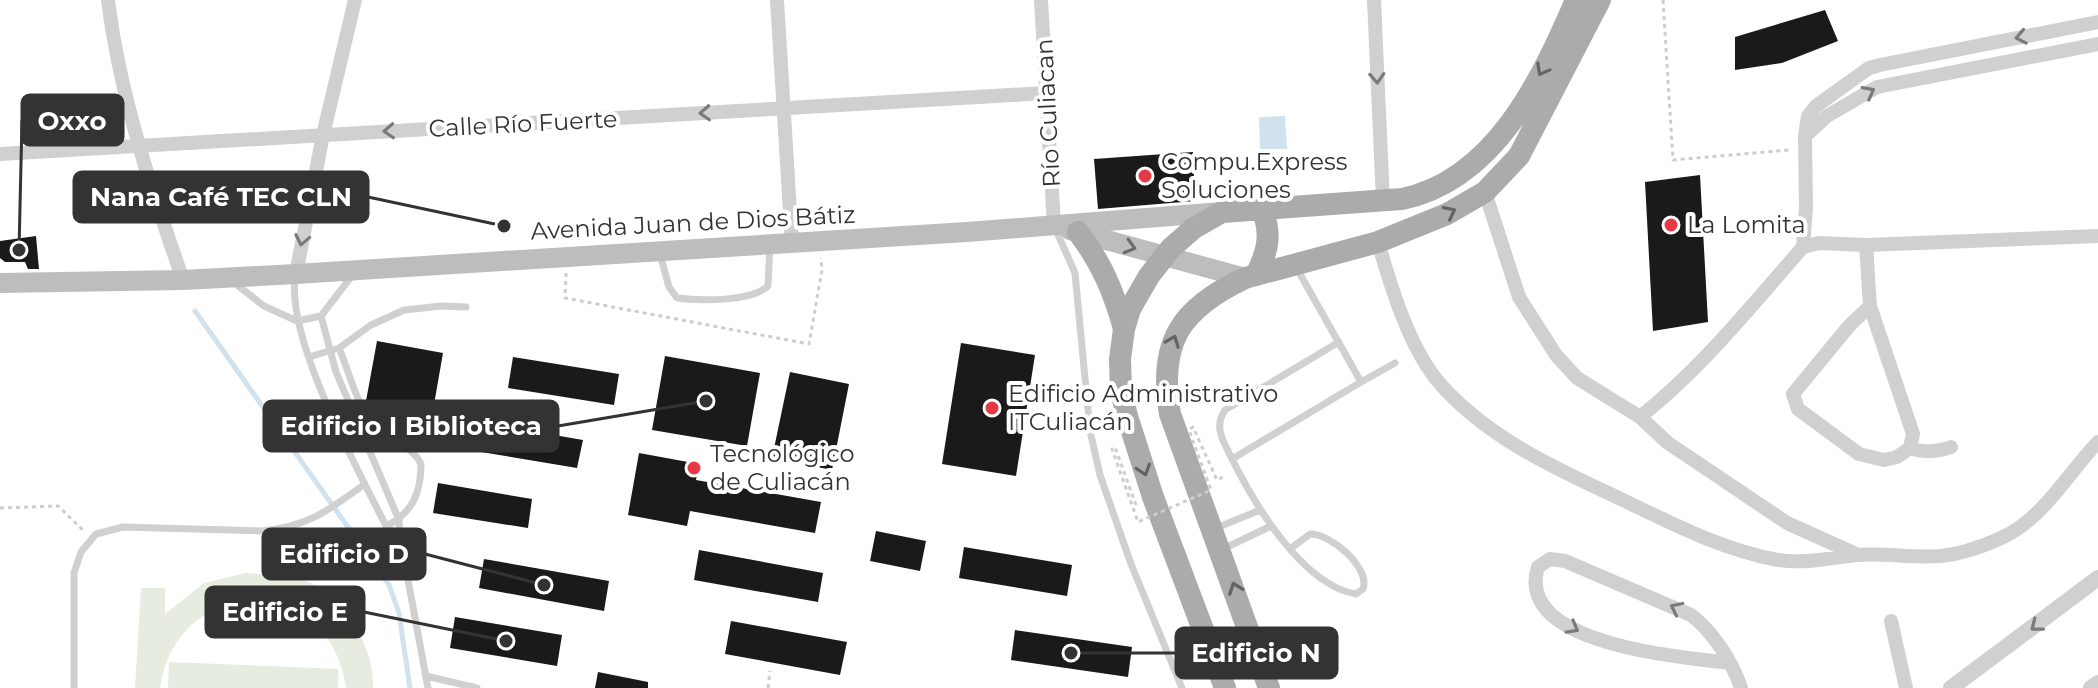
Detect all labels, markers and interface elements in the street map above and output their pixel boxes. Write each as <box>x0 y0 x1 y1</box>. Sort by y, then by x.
one-way arrow <box>2015 27 2028 44</box>
street label: Río Culiacan <box>1029 38 1066 188</box>
one-way arrow <box>1536 62 1552 76</box>
one-way arrow <box>1368 72 1385 85</box>
one-way arrow <box>1861 87 1875 102</box>
callout: Oxxo <box>22 95 123 145</box>
street label: Calle Río Fuerte <box>428 104 618 143</box>
one-way arrow <box>698 104 711 121</box>
text: Oxxo <box>37 105 107 137</box>
one-way arrow <box>382 122 395 139</box>
place label: Compu.Express Soluciones <box>1161 147 1348 204</box>
marker: Compu.Express Soluciones <box>1136 167 1154 185</box>
callout: Nana Café TEC CLN <box>74 172 368 222</box>
text: Nana Café TEC CLN <box>90 181 352 213</box>
street label: Avenida Juan de Dios Bátiz <box>530 200 856 245</box>
one-way arrow <box>1441 206 1456 221</box>
place label: La Lomita <box>1687 210 1806 239</box>
marker: La Lomita <box>1662 216 1680 234</box>
one-way arrow <box>295 233 312 247</box>
one-way arrow <box>1122 238 1136 254</box>
one-way arrow <box>1163 335 1180 349</box>
place label: Edificio Administrativo ITCuliacán <box>1008 379 1278 436</box>
marker: Edificio Administrativo ITCuliacán <box>983 399 1001 417</box>
callout: Edificio I Biblioteca <box>264 401 558 451</box>
text: Edificio I Biblioteca <box>280 410 542 442</box>
place label: Tecnológico de Culiacán <box>710 439 854 496</box>
marker: Tecnológico de Culiacán <box>685 459 703 477</box>
one-way arrow <box>1135 462 1151 476</box>
callout: Edificio D <box>263 529 425 579</box>
text: Edificio D <box>279 538 409 570</box>
one-way arrow <box>1228 582 1244 596</box>
callout: Edificio E <box>206 587 364 637</box>
text: Edificio E <box>222 596 348 628</box>
one-way arrow <box>1669 602 1684 618</box>
one-way arrow <box>2030 616 2045 630</box>
one-way arrow <box>1565 618 1579 633</box>
callout: Edificio N <box>1176 628 1337 678</box>
text: Edificio N <box>1191 637 1321 669</box>

